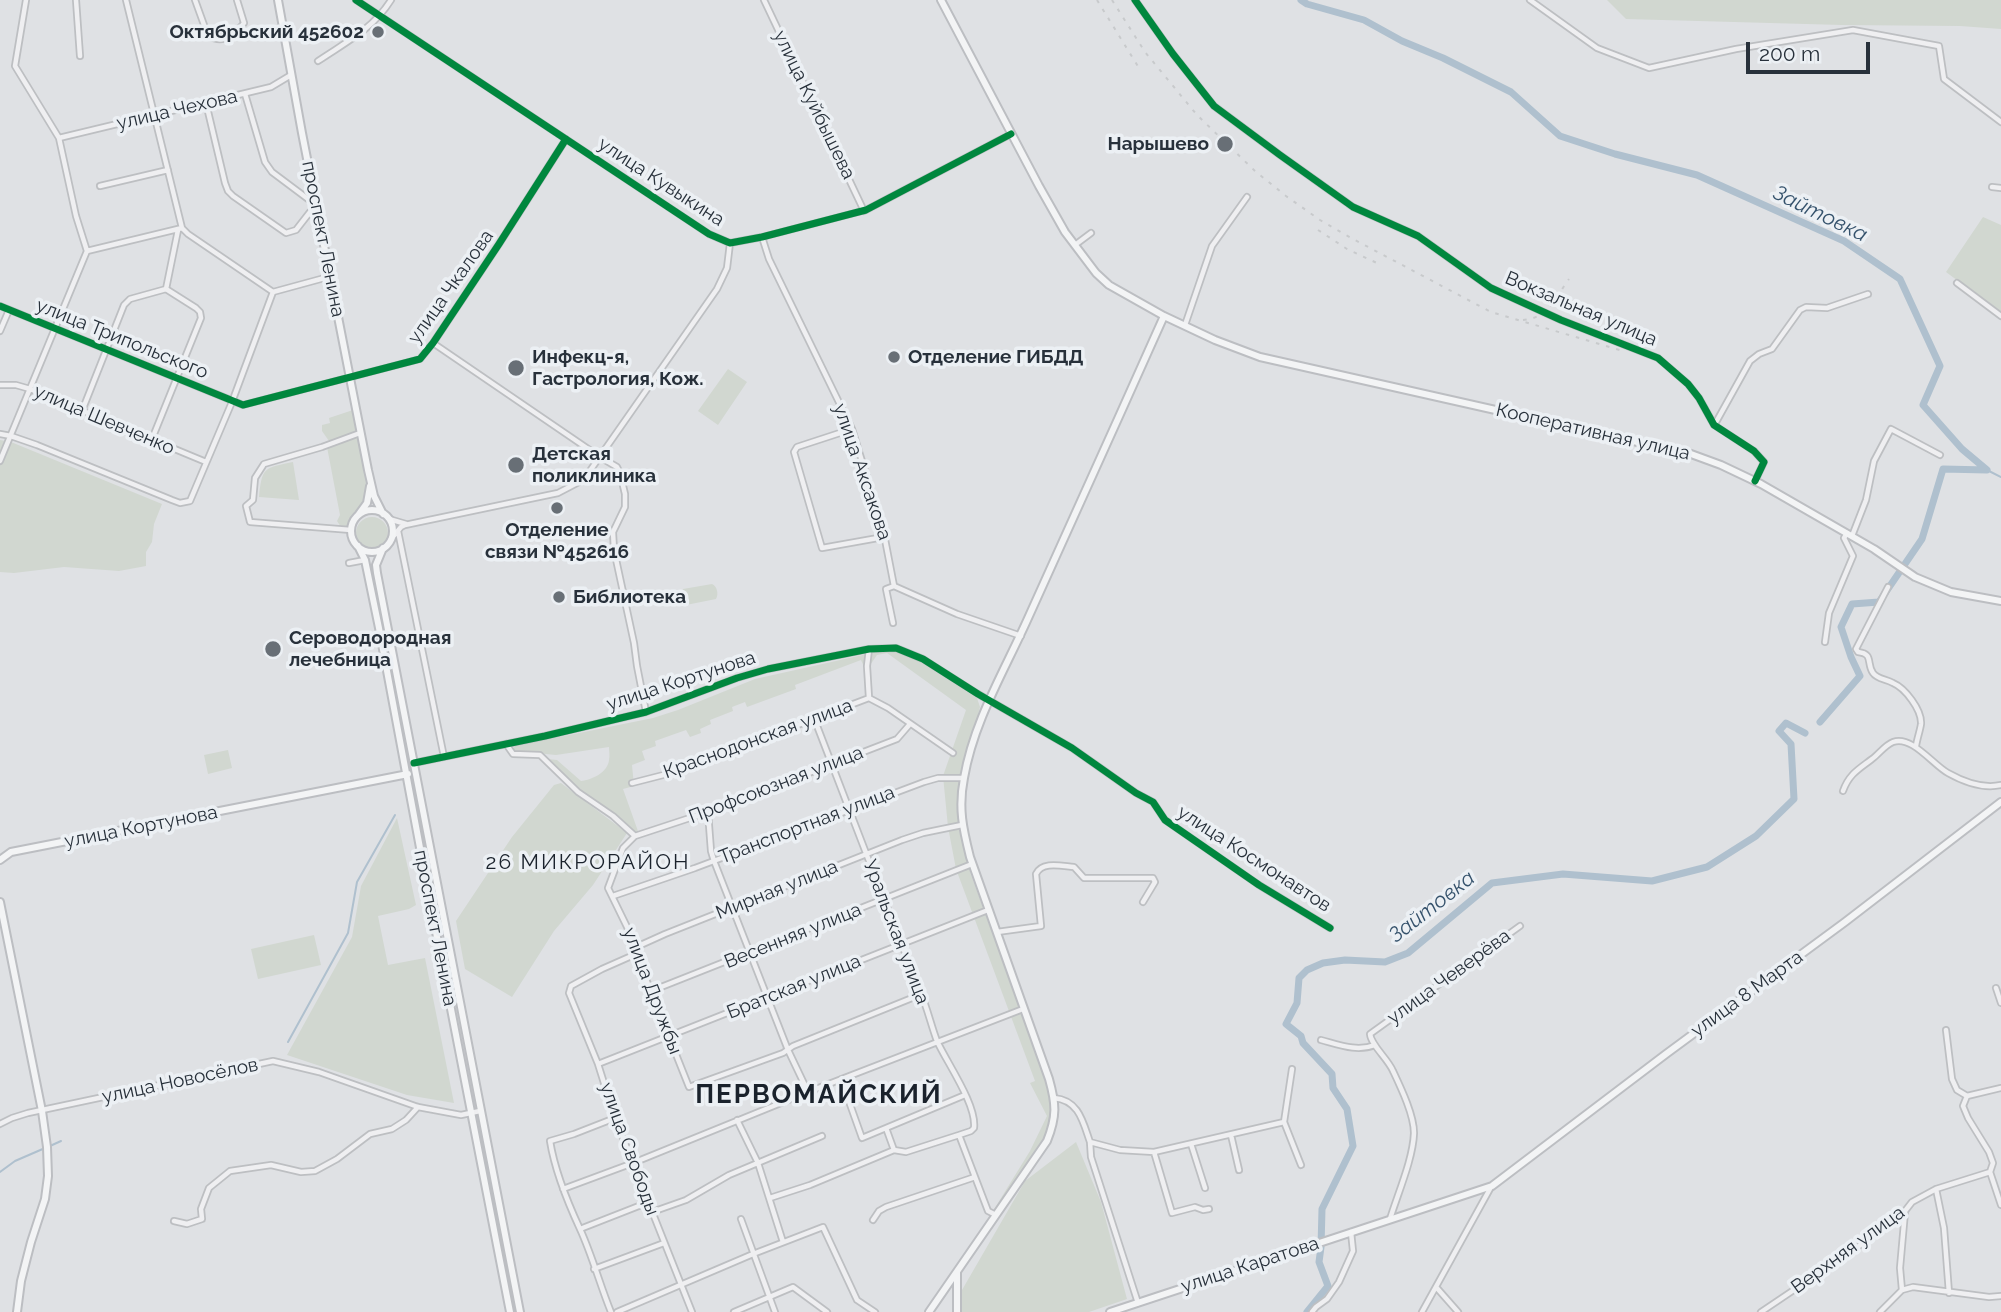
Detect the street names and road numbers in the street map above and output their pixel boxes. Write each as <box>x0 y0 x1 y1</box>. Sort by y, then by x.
street label: улица Куйбышева <box>768 27 860 183</box>
street label: улица Чехова <box>114 85 240 135</box>
street label: улица Кувыкина <box>594 133 728 231</box>
street label: проспект Ленина <box>297 159 349 319</box>
street label: улица Чкалова <box>403 226 499 348</box>
street label: Вокзальная улица <box>1502 267 1660 351</box>
street label: улица Трипольского <box>33 294 211 384</box>
street label: улица Шевченко <box>30 380 178 460</box>
street label: Кооперативная улица <box>1494 399 1692 465</box>
street label: улица Аксакова <box>828 401 896 543</box>
street label: улица Кортунова <box>604 646 758 716</box>
street label: Краснодонская улица <box>660 694 856 784</box>
street label: Профсоюзная улица <box>686 741 866 829</box>
street label: Транспортная улица <box>716 781 898 869</box>
street label: улица Кортунова <box>63 801 219 853</box>
street label: улица Космонавтов <box>1173 801 1335 917</box>
street label: проспект Ленина <box>409 848 461 1008</box>
street label: Мирная улица <box>713 855 841 925</box>
street label: Уральская улица <box>858 857 934 1007</box>
street label: Весенняя улица <box>721 898 865 974</box>
street label: улица Дружбы <box>617 924 687 1058</box>
street label: улица Чеверёва <box>1383 925 1515 1029</box>
street label: улица 8 Марта <box>1687 946 1807 1042</box>
street label: Братская улица <box>724 950 864 1024</box>
street label: улица Новосёлов <box>100 1053 260 1109</box>
street label: улица Свободы <box>594 1079 664 1219</box>
street label: Верхняя улица <box>1787 1201 1909 1299</box>
street label: улица Каратова <box>1178 1232 1322 1298</box>

